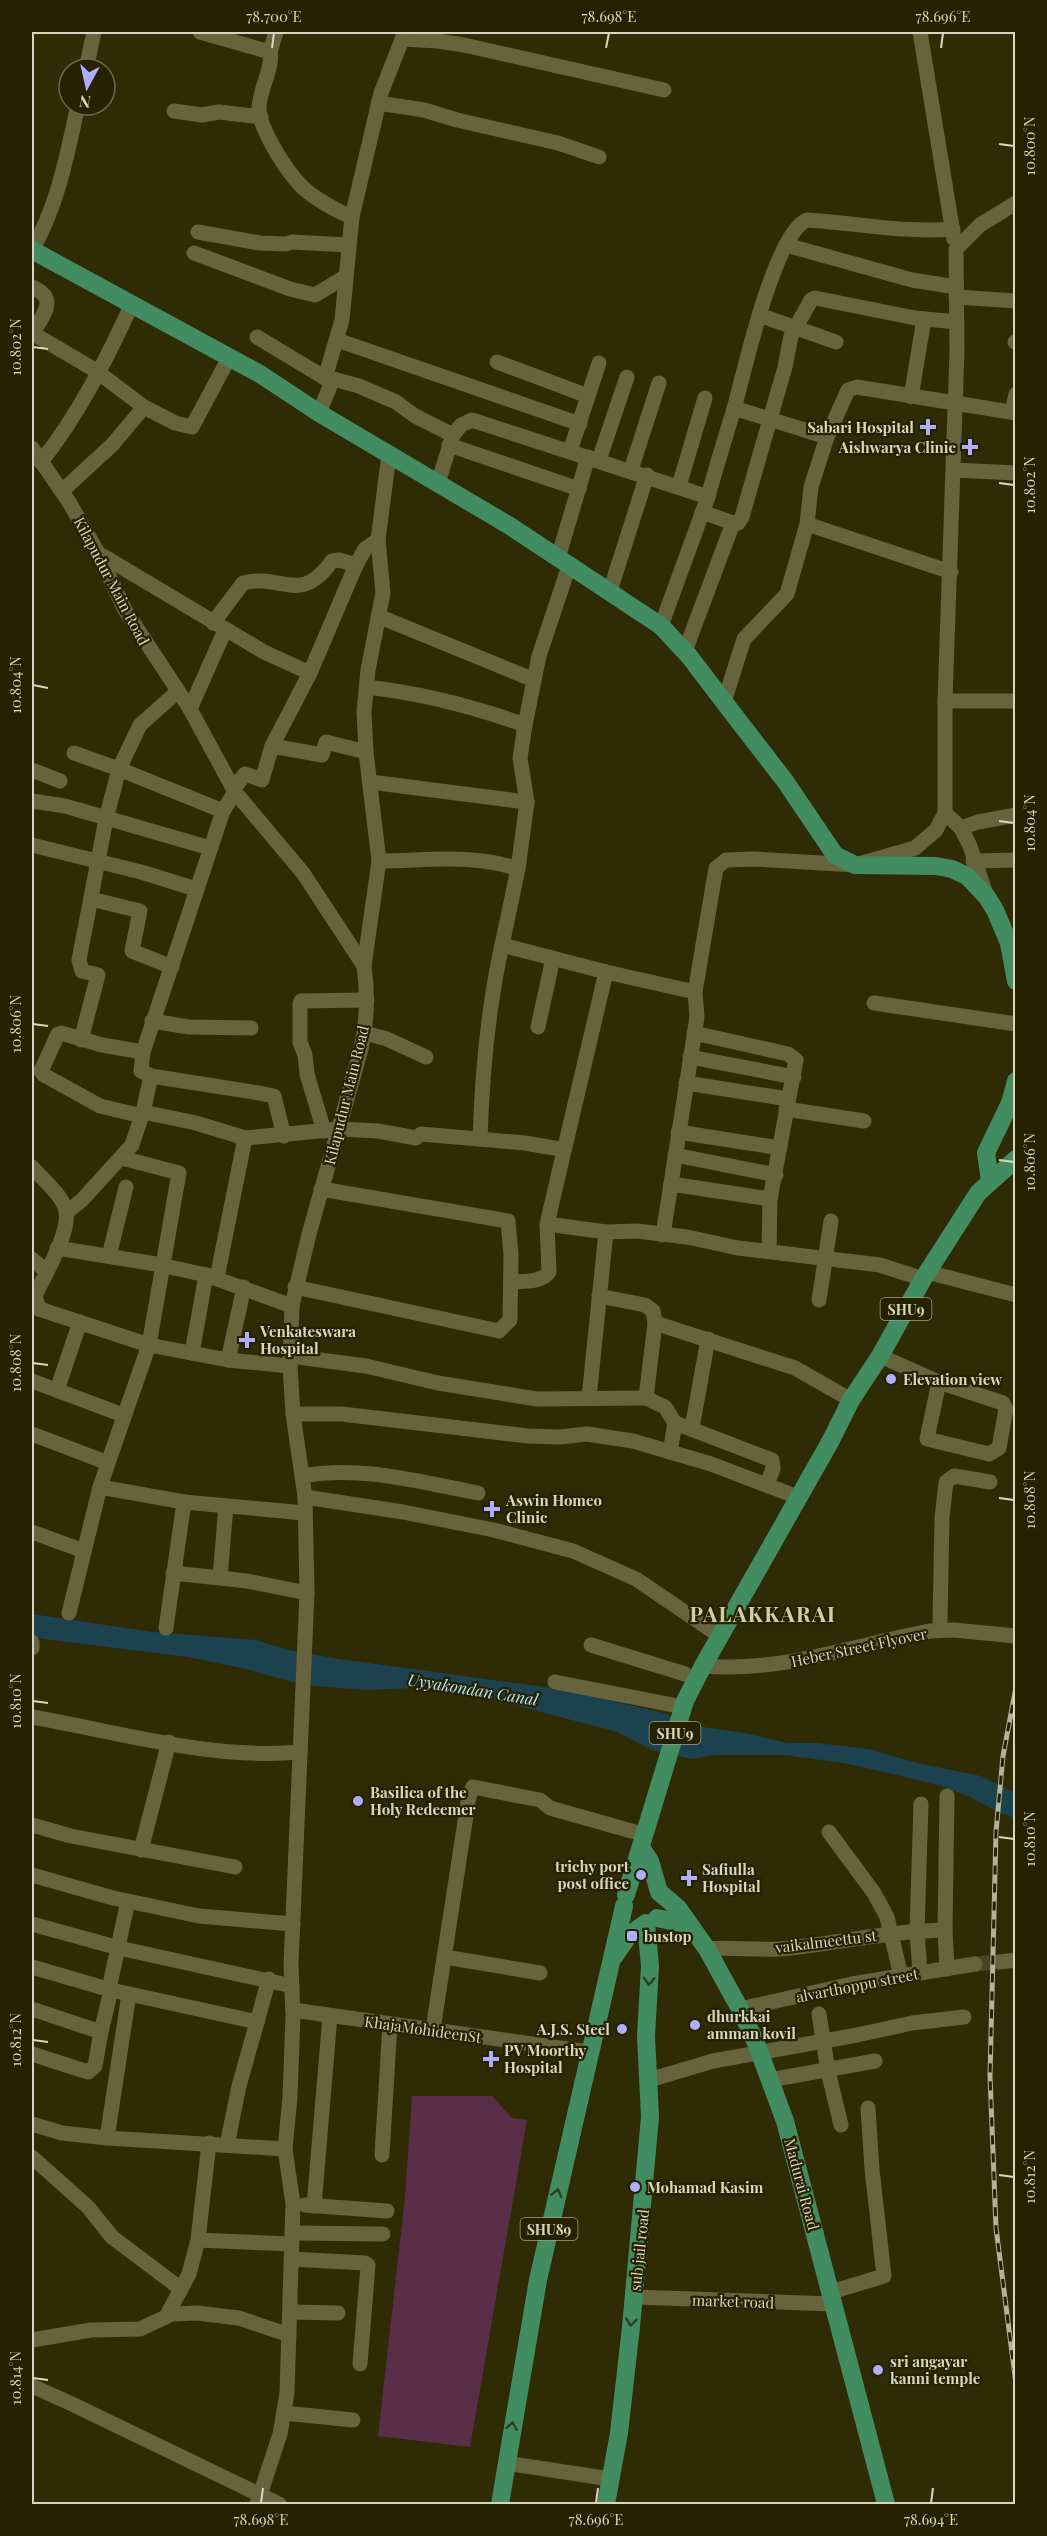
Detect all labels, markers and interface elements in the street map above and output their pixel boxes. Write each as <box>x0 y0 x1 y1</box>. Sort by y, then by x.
text: 78.700°E <box>246 6 302 26</box>
text: 78.698°E <box>582 6 637 26</box>
text: 78.696°E <box>916 6 970 26</box>
north arrow <box>57 57 117 117</box>
text: N <box>77 91 92 114</box>
text: 10.800°N <box>1019 116 1039 176</box>
text: 10.802°N <box>5 318 25 376</box>
place label: Sabari Hospital <box>807 417 914 437</box>
marker: Sabari Hospital <box>919 418 937 436</box>
place label: Aishwarya Clinic <box>838 437 957 457</box>
marker: Aishwarya Clinic <box>961 438 979 456</box>
text: 10.802°N <box>1019 456 1039 514</box>
street label: Kilapudur Main Road <box>70 513 154 649</box>
text: 10.804°N <box>5 656 25 714</box>
text: 10.804°N <box>1019 794 1039 852</box>
text: 10.806°N <box>5 994 25 1053</box>
street label: Kilapudur Main Road <box>319 1023 373 1167</box>
text: 10.806°N <box>1019 1132 1039 1191</box>
road number: SHU9 <box>880 1298 932 1320</box>
place label: Venkateswara Hospital <box>259 1321 356 1358</box>
marker: Venkateswara Hospital <box>238 1331 256 1349</box>
text: 10.808°N <box>5 1333 25 1392</box>
place label: Elevation view <box>903 1369 1002 1389</box>
marker: Elevation view <box>884 1372 898 1386</box>
text: 10.808°N <box>1019 1470 1039 1529</box>
place label: Aswin Homeo Clinic <box>505 1490 602 1527</box>
marker: Aswin Homeo Clinic <box>483 1500 501 1518</box>
district label: PALAKKARAI <box>690 1599 836 1627</box>
street label: Heber Street Flyover <box>789 1623 929 1671</box>
water label: Uyyakondan Canal <box>406 1668 540 1710</box>
text: 10.810°N <box>5 1673 25 1729</box>
road number: SHU9 <box>650 1722 700 1744</box>
place label: Basilica of the Holy Redeemer <box>370 1782 476 1819</box>
marker: Basilica of the Holy Redeemer <box>351 1794 365 1808</box>
text: 10.810°N <box>1019 1811 1039 1867</box>
place label: trichy port post office <box>554 1856 630 1893</box>
place label: Safiulla Hospital <box>702 1859 761 1896</box>
marker: trichy port post office <box>634 1868 648 1882</box>
marker: Safiulla Hospital <box>680 1869 698 1887</box>
street label: vaikalmeettu st <box>773 1925 878 1957</box>
place label: bustop <box>644 1926 692 1946</box>
marker: bustop <box>625 1929 639 1943</box>
street label: alvarthoppu street <box>794 1963 921 2007</box>
one-way arrow <box>643 1977 656 1986</box>
place label: dhurkkai amman kovil <box>707 2006 796 2043</box>
street label: KhajaMohideenSt <box>363 2011 483 2047</box>
text: 10.812°N <box>5 2013 25 2067</box>
marker: dhurkkai amman kovil <box>688 2018 702 2032</box>
place label: A.J.S. Steel <box>536 2019 610 2039</box>
marker: A.J.S. Steel <box>615 2022 629 2036</box>
place label: PV Moorthy Hospital <box>504 2040 587 2077</box>
marker: PV Moorthy Hospital <box>482 2050 500 2068</box>
street label: Madurai Road <box>780 2136 824 2232</box>
text: 10.812°N <box>1019 2150 1039 2204</box>
place label: Mohamad Kasim <box>647 2177 764 2197</box>
marker: Mohamad Kasim <box>628 2180 642 2194</box>
one-way arrow <box>550 2189 563 2199</box>
street label: sub jail road <box>625 2208 653 2292</box>
road number: SHU89 <box>520 2218 578 2240</box>
street label: market road <box>692 2290 775 2312</box>
one-way arrow <box>625 2318 638 2327</box>
text: 10.814°N <box>5 2350 25 2405</box>
place label: sri angayar kanni temple <box>890 2351 981 2388</box>
marker: sri angayar kanni temple <box>871 2363 885 2377</box>
one-way arrow <box>505 2421 518 2431</box>
text: 78.698°E <box>234 2509 289 2529</box>
text: 78.696°E <box>569 2509 623 2529</box>
text: 78.694°E <box>904 2509 958 2529</box>

